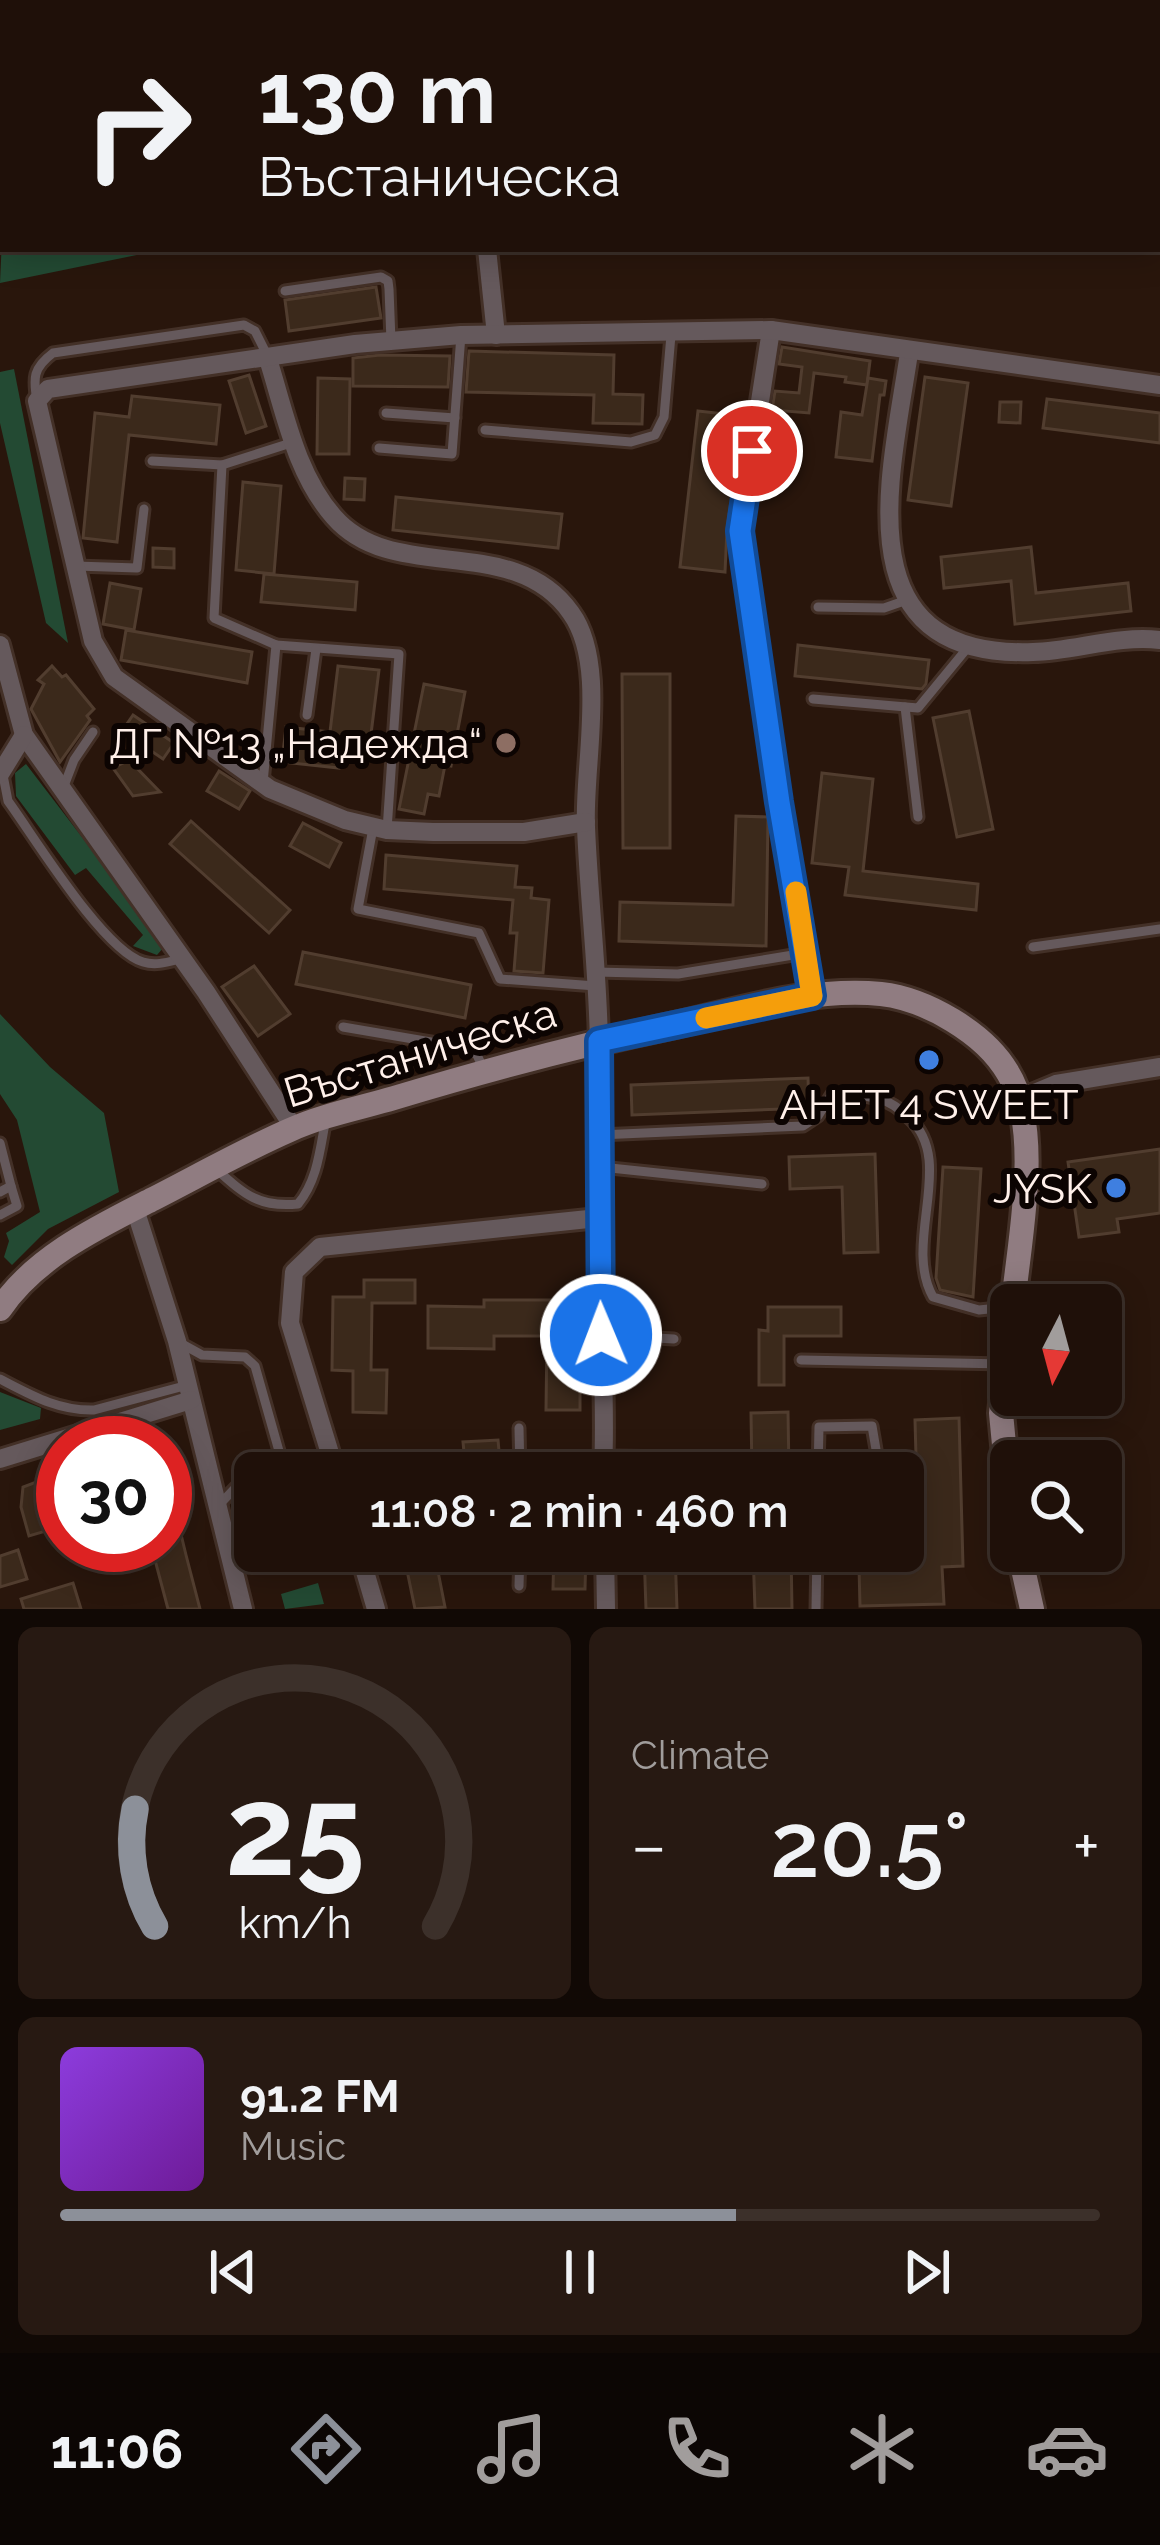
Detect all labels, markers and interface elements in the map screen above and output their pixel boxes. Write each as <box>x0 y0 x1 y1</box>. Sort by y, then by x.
text: 130 m <box>258 44 496 143</box>
icon: right <box>60 48 216 204</box>
text: Въстаническа <box>258 145 621 209</box>
pin <box>701 400 803 502</box>
icon: arrive <box>719 418 785 484</box>
place label: ДГ №13 „Надежда“ <box>109 719 482 768</box>
marker: ДГ №13 „Надежда“ <box>493 730 519 756</box>
street label: Въстаническа <box>278 988 562 1118</box>
marker: АНЕТ 4 SWEET <box>916 1047 942 1073</box>
place label: АНЕТ 4 SWEET <box>779 1080 1079 1129</box>
place label: JYSK <box>993 1164 1092 1213</box>
marker: JYSK <box>1103 1175 1129 1201</box>
position arrow <box>538 1272 664 1398</box>
north arrow <box>990 1284 1122 1416</box>
map controls <box>990 1284 1122 1572</box>
speed limit sign: 30 <box>36 1416 192 1572</box>
button: search <box>990 1440 1122 1572</box>
text: 11:08 · 2 min · 460 m <box>369 1485 789 1538</box>
text: Climate <box>631 1732 769 1778</box>
text: 25 <box>225 1758 364 1904</box>
text: 20.5° <box>770 1792 969 1898</box>
text: − <box>631 1807 667 1884</box>
text: + <box>1073 1807 1100 1884</box>
text: km/h <box>238 1898 351 1948</box>
text: 91.2 FM <box>240 2070 400 2123</box>
text: Music <box>240 2123 346 2169</box>
icon: previous <box>200 2239 266 2305</box>
icon: pause <box>547 2239 613 2305</box>
icon: next <box>894 2239 960 2305</box>
icon: directions <box>284 2407 368 2491</box>
icon: music <box>470 2407 554 2491</box>
icon: phone <box>655 2407 739 2491</box>
icon: climate <box>840 2407 924 2491</box>
icon: car <box>1025 2407 1109 2491</box>
text: 11:06 <box>51 2417 183 2481</box>

